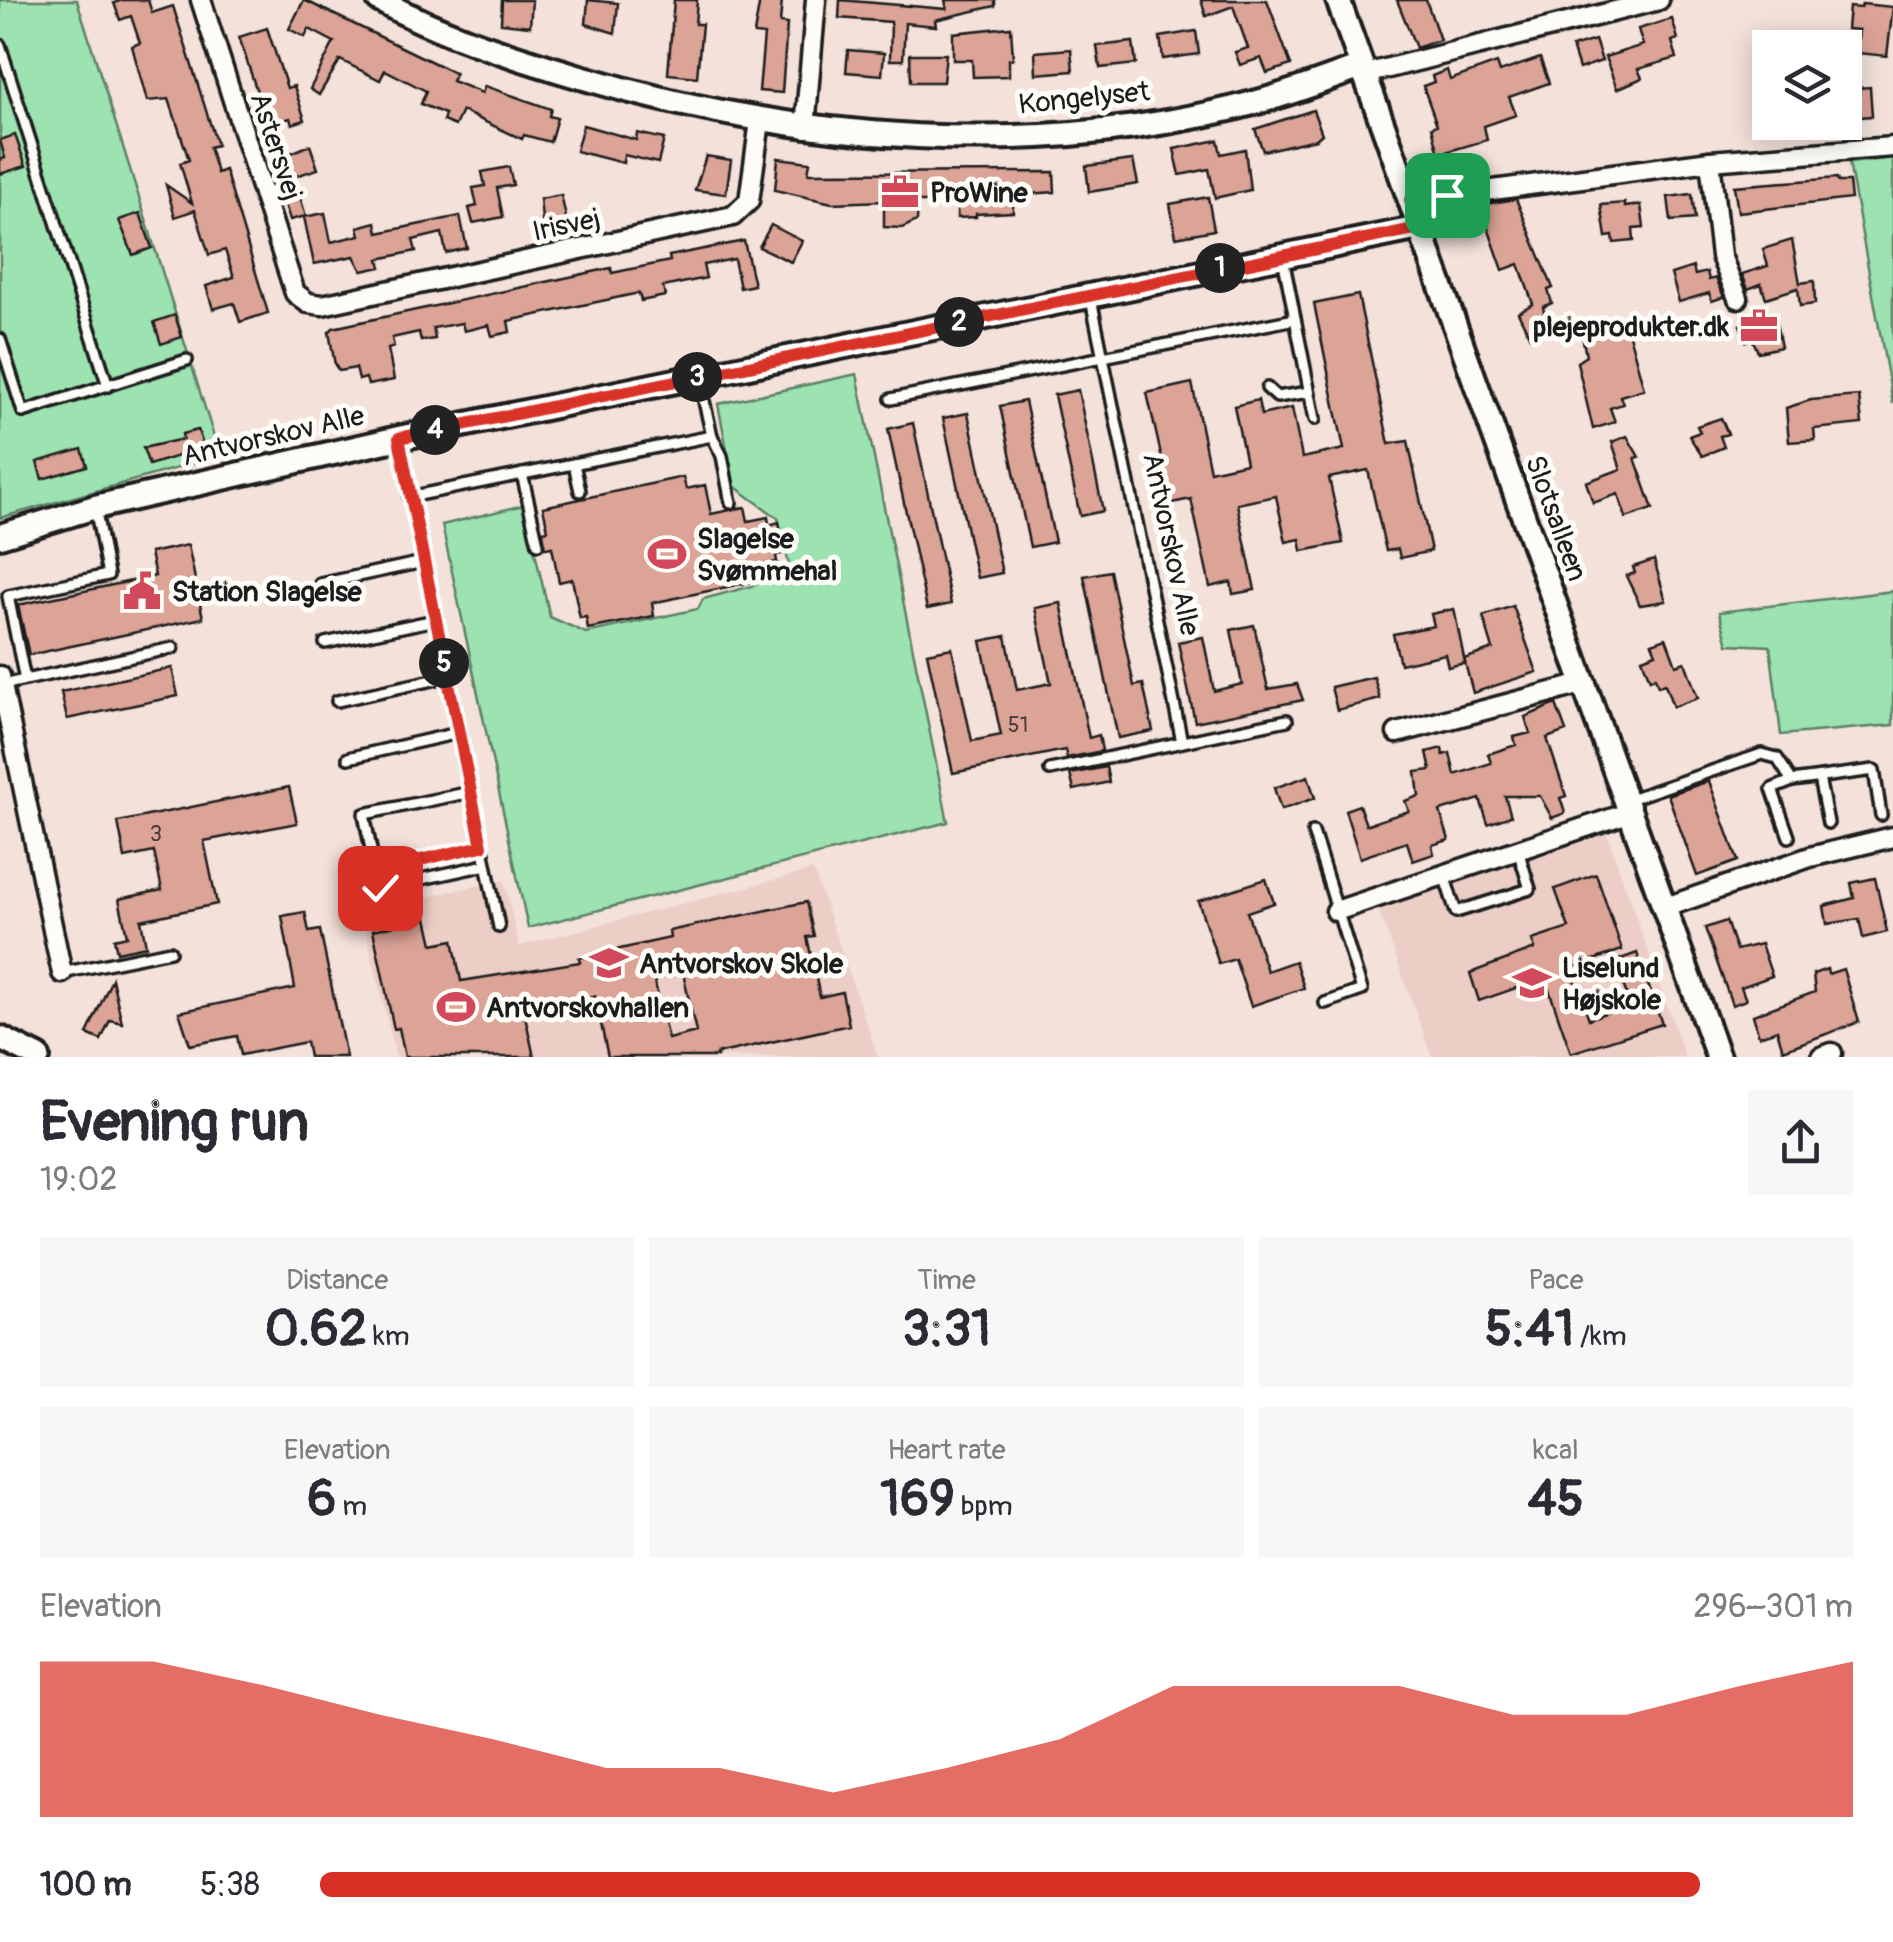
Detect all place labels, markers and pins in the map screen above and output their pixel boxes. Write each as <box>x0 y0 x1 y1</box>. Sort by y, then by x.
pin <box>1405 153 1490 238</box>
office icon: ProWine <box>879 171 921 213</box>
place label: ProWine <box>930 176 1029 211</box>
pin: 1 <box>1195 243 1245 293</box>
pin: 2 <box>934 297 984 347</box>
office icon: plejeprodukter.dk <box>1738 305 1780 347</box>
place label: plejeprodukter.dk <box>1533 310 1729 345</box>
pin: 3 <box>672 352 722 402</box>
pin: 4 <box>410 405 460 455</box>
place label: Slagelse Svømmehal <box>697 522 837 589</box>
sports icon: Slagelse Svømmehal <box>646 533 688 575</box>
public building icon: Station Slagelse <box>121 570 163 612</box>
place label: Station Slagelse <box>172 575 363 610</box>
pin: 5 <box>419 638 469 688</box>
pin <box>338 846 423 931</box>
school or university icon: Antvorskov Skole <box>588 942 630 984</box>
place label: Antvorskov Skole <box>639 947 844 982</box>
place label: Liselund Højskole <box>1562 951 1662 1018</box>
school or university icon: Liselund Højskole <box>1511 962 1553 1004</box>
sports icon: Antvorskovhallen <box>435 986 477 1028</box>
place label: Antvorskovhallen <box>486 991 689 1026</box>

